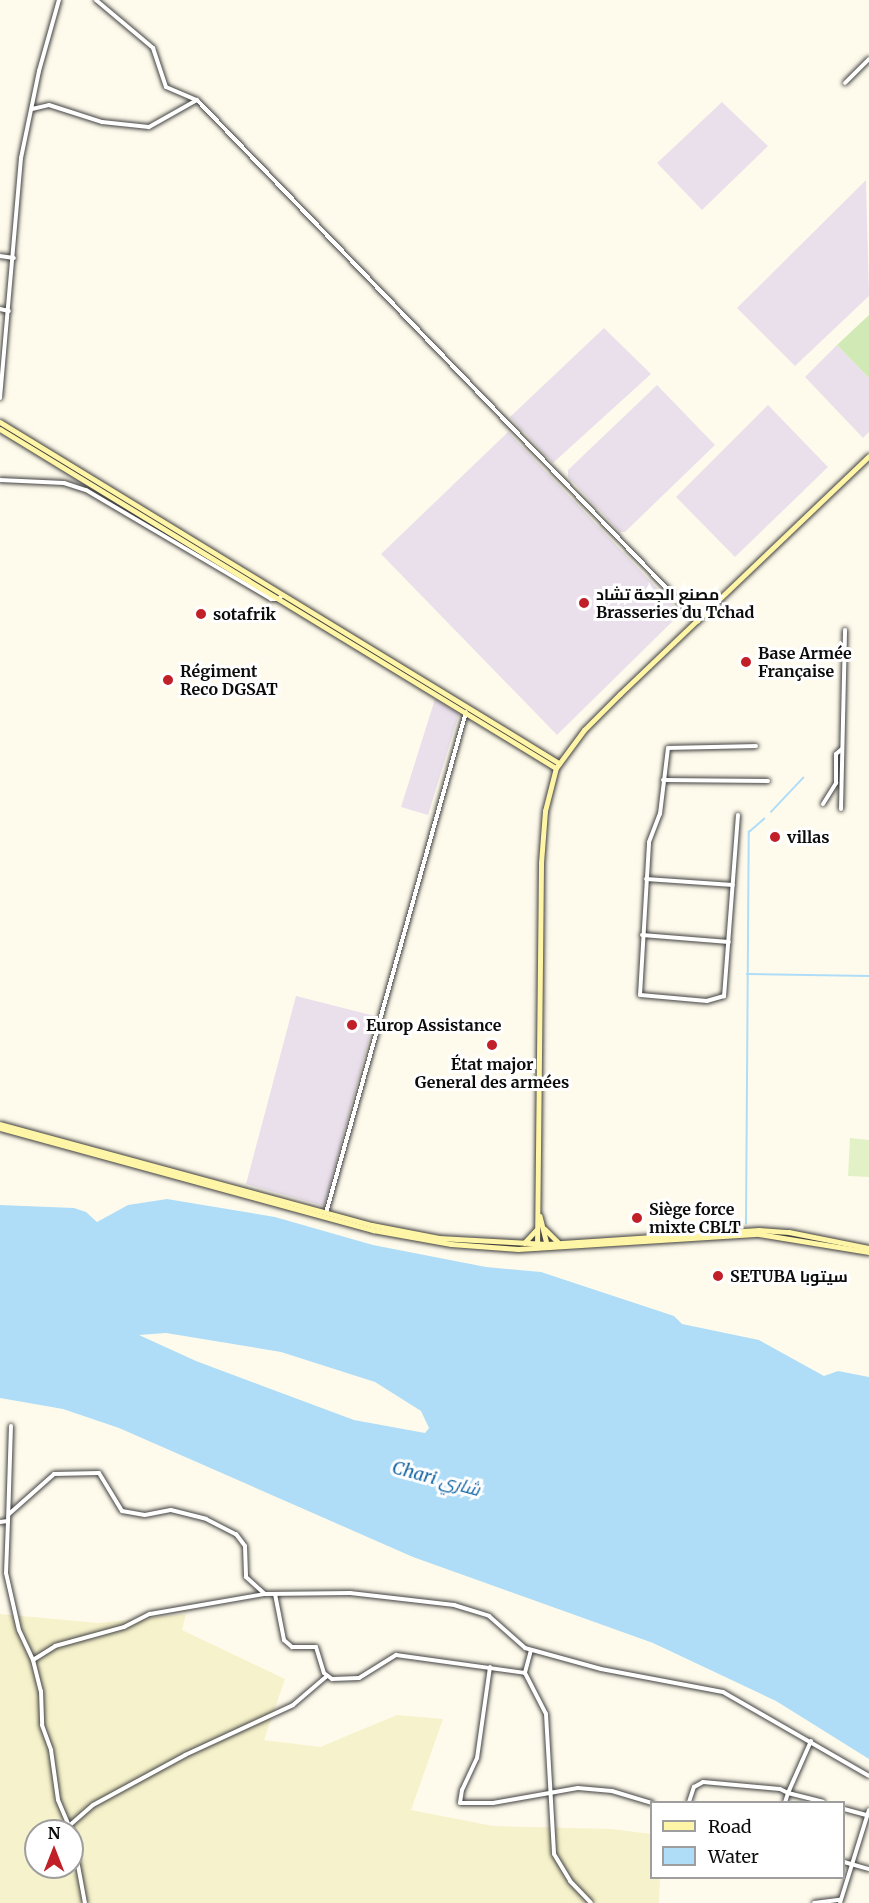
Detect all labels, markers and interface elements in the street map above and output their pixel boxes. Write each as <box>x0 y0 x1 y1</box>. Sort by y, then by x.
place label: مصنع الجعة تشاد Brasseries du Tchad <box>596 584 754 622</box>
marker: مصنع الجعة تشاد Brasseries du Tchad <box>577 596 591 610</box>
place label: sotafrik <box>213 604 276 624</box>
marker: sotafrik <box>194 607 208 621</box>
place label: Base Armée Française <box>758 643 852 681</box>
marker: Base Armée Française <box>739 655 753 669</box>
place label: Régiment Reco DGSAT <box>180 661 278 699</box>
marker: Régiment Reco DGSAT <box>161 673 175 687</box>
place label: villas <box>787 827 829 847</box>
marker: villas <box>768 830 782 844</box>
place label: Europ Assistance <box>366 1015 501 1035</box>
marker: Europ Assistance <box>343 1016 361 1034</box>
marker: État major General des armées <box>485 1038 499 1052</box>
place label: État major General des armées <box>415 1054 569 1092</box>
place label: Siège force mixte CBLT <box>649 1199 741 1237</box>
marker: Siège force mixte CBLT <box>630 1211 644 1225</box>
place label: SETUBA سيتوبا <box>730 1266 848 1286</box>
marker: SETUBA سيتوبا <box>711 1269 725 1283</box>
water label: Chari شاري <box>390 1457 482 1501</box>
legend <box>650 1801 845 1879</box>
text: Road <box>708 1815 752 1838</box>
north arrow <box>24 1819 84 1879</box>
text: N <box>48 1823 60 1843</box>
text: Water <box>708 1845 759 1868</box>

